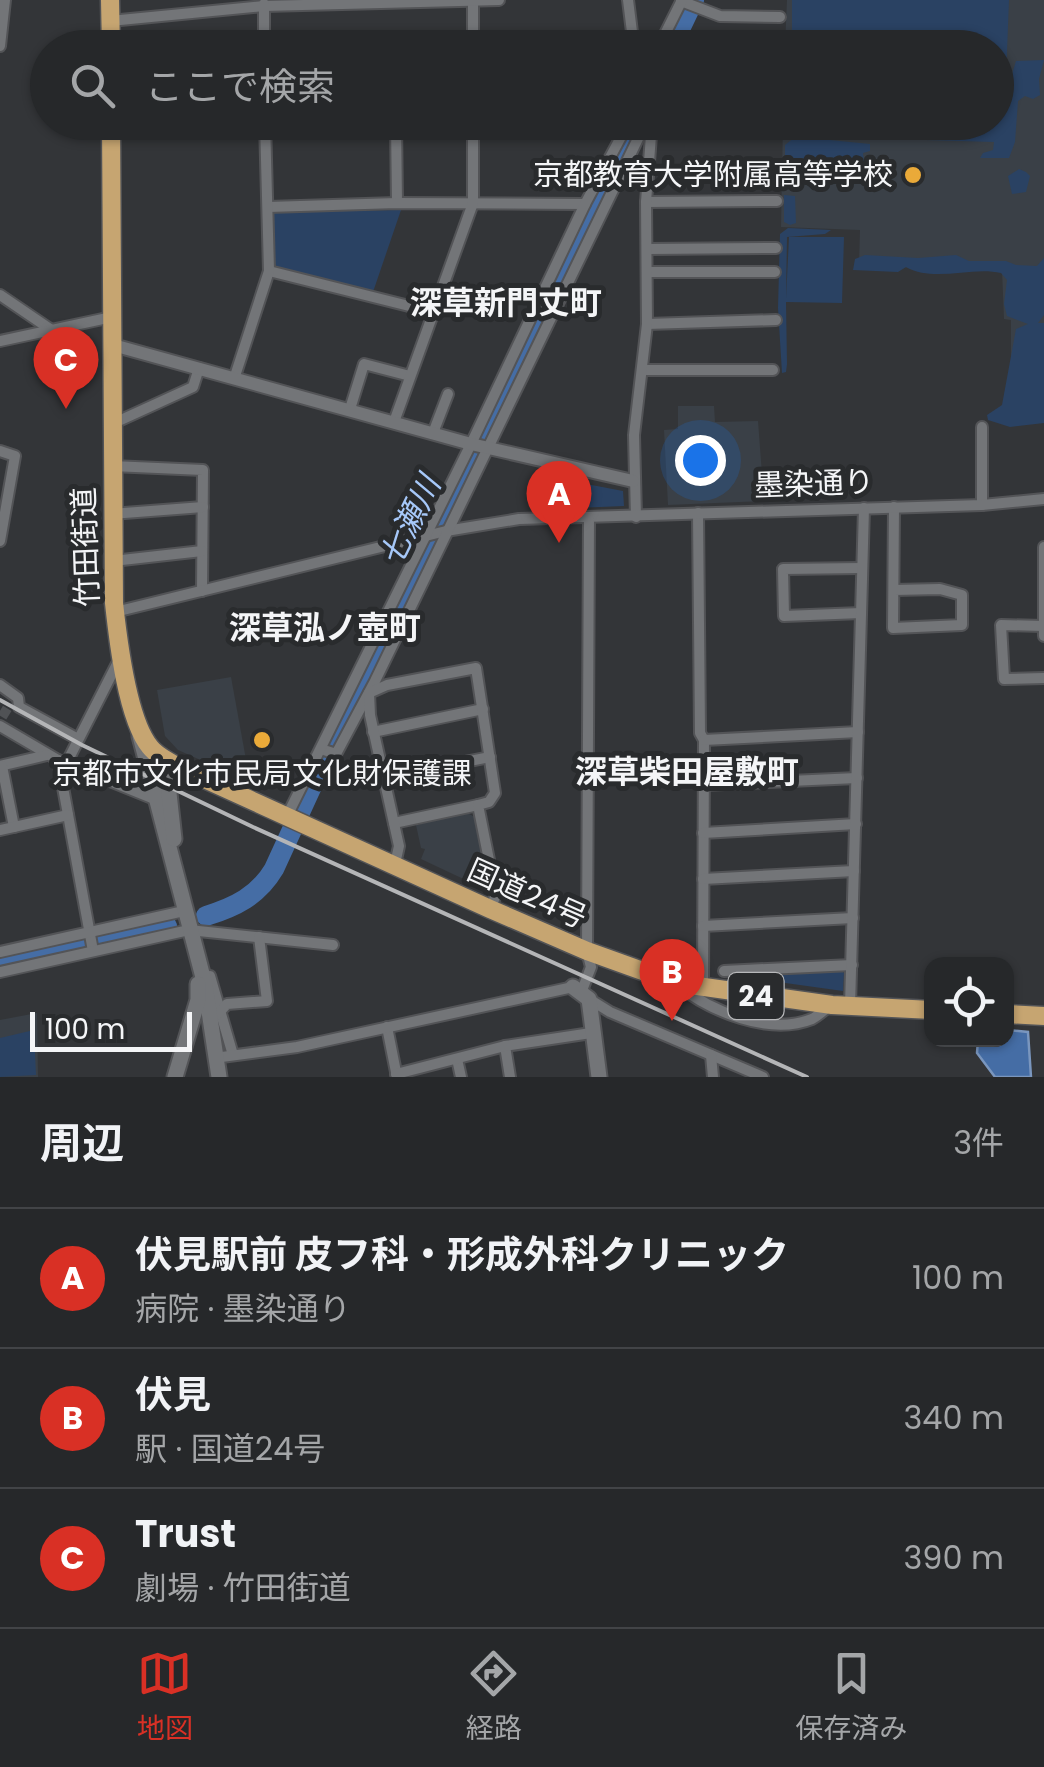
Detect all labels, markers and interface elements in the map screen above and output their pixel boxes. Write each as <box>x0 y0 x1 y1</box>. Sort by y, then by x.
search box <box>30 30 1014 140</box>
icon: search <box>65 58 120 113</box>
text: ここで検索 <box>145 60 335 113</box>
place label: 京都教育大学附属高等学校 <box>533 153 893 196</box>
marker: 京都教育大学附属高等学校 <box>902 164 924 186</box>
district label: 深草新門丈町 <box>410 280 602 325</box>
pin: C <box>34 326 98 409</box>
your location <box>675 435 726 486</box>
pin: A <box>526 460 592 543</box>
street label: 墨染通り <box>753 460 875 507</box>
water label: 七瀬川 <box>368 465 452 574</box>
street label: 竹田街道 <box>62 486 109 608</box>
district label: 深草泓ノ壺町 <box>229 605 421 650</box>
marker: 京都市文化市民局文化財保護課 <box>251 729 273 751</box>
district label: 深草柴田屋敷町 <box>575 749 799 794</box>
place label: 京都市文化市民局文化財保護課 <box>52 752 472 795</box>
street label: 国道24号 <box>461 848 594 939</box>
pin: B <box>640 938 704 1021</box>
map controls <box>924 957 1014 1047</box>
button: locate <box>924 957 1014 1047</box>
road number: 24 <box>728 973 784 1019</box>
scale bar <box>30 1007 192 1052</box>
text: 100 m <box>45 1010 125 1049</box>
text: 周辺 <box>40 1114 124 1173</box>
text: 3件 <box>953 1120 1004 1165</box>
text: 伏見駅前 皮フ科・形成外科クリニック <box>135 1228 789 1281</box>
text: A <box>61 1255 84 1300</box>
text: 100 m <box>912 1255 1004 1300</box>
text: 病院 · 墨染通り <box>135 1286 351 1331</box>
text: 伏見 <box>135 1368 211 1421</box>
text: B <box>62 1395 83 1440</box>
text: 340 m <box>903 1395 1004 1440</box>
text: 駅 · 国道24号 <box>135 1426 325 1471</box>
text: Trust <box>135 1507 236 1560</box>
text: C <box>60 1535 85 1580</box>
text: 390 m <box>903 1535 1004 1580</box>
text: 劇場 · 竹田街道 <box>135 1565 351 1610</box>
tab: 地図 <box>137 1646 193 1750</box>
tab: 経路 <box>466 1646 522 1750</box>
tab: 保存済み <box>795 1646 907 1750</box>

